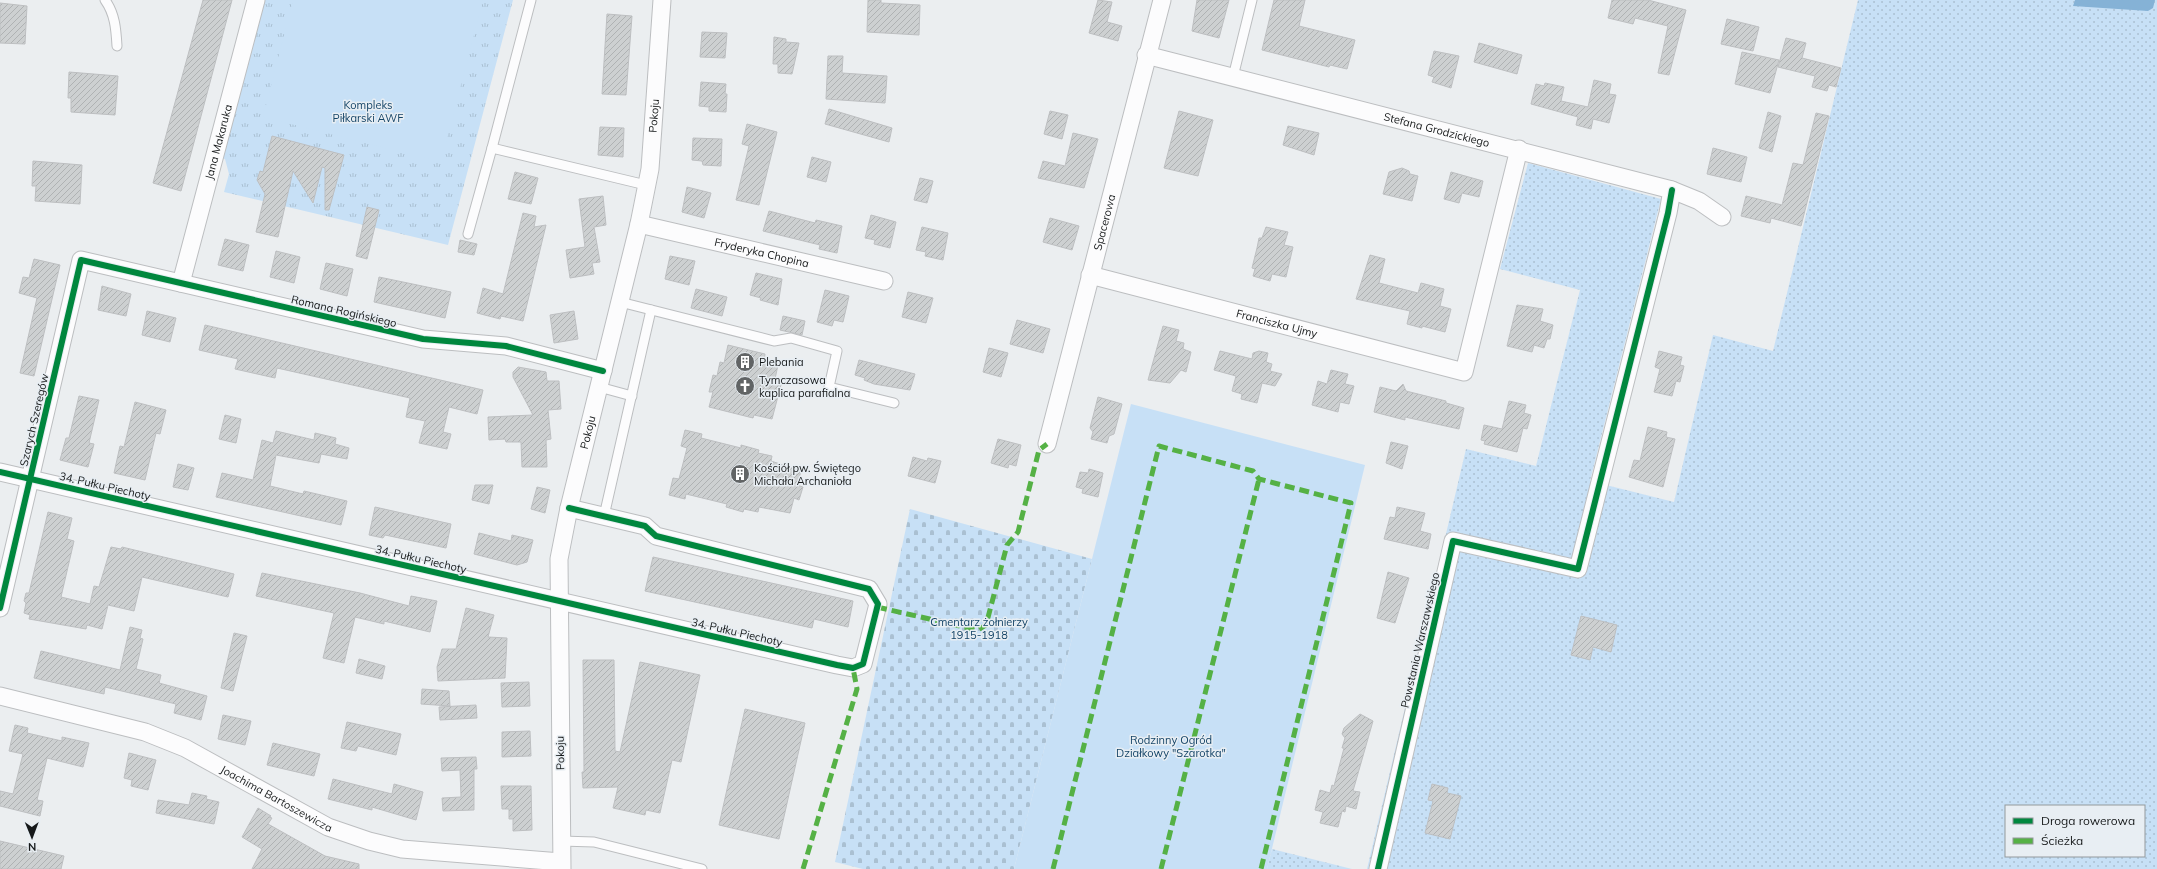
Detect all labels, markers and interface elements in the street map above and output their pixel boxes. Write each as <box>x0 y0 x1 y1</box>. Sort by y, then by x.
park label: Kompleks Piłkarski AWF <box>332 98 404 125</box>
street label: Pokoju <box>646 98 662 133</box>
street label: Jana Makaruka <box>202 103 235 181</box>
street label: Stefana Grodzickiego <box>1382 109 1491 150</box>
street label: Spacerowa <box>1090 193 1118 252</box>
street label: Fryderyka Chopina <box>713 235 810 270</box>
street label: Romana Rogińskiego <box>290 292 398 330</box>
street label: Franciszka Ujmy <box>1235 306 1319 341</box>
building icon: Plebania <box>734 351 756 373</box>
place label: Plebania <box>759 355 804 369</box>
street label: Szarych Szeregów <box>17 372 52 468</box>
place label: Tymczasowa kaplica parafialna <box>759 373 850 400</box>
church icon: Tymczasowa kaplica parafialna <box>734 375 756 397</box>
street label: Pokoju <box>577 414 599 450</box>
place label: Kościół pw. Świętego Michała Archanioła <box>754 461 861 488</box>
building icon: Kościół pw. Świętego Michała Archanioła <box>729 463 751 485</box>
street label: 34. Pułku Piechoty <box>58 469 152 503</box>
street label: 34. Pułku Piechoty <box>374 542 468 576</box>
street label: Powstania Warszawskiego <box>1398 571 1442 709</box>
street label: 34. Pułku Piechoty <box>690 615 784 649</box>
park label: Cmentarz żołnierzy 1915-1918 <box>930 615 1028 642</box>
park label: Rodzinny Ogród Działkowy "Szarotka" <box>1116 733 1226 760</box>
street label: Pokoju <box>553 736 567 770</box>
street label: Joachima Bartoszewicza <box>218 762 334 835</box>
legend <box>2005 805 2145 857</box>
text: Droga rowerowa <box>2041 813 2135 828</box>
north arrow <box>12 817 52 857</box>
text: Ścieżka <box>2041 833 2083 848</box>
text: N <box>28 840 36 854</box>

